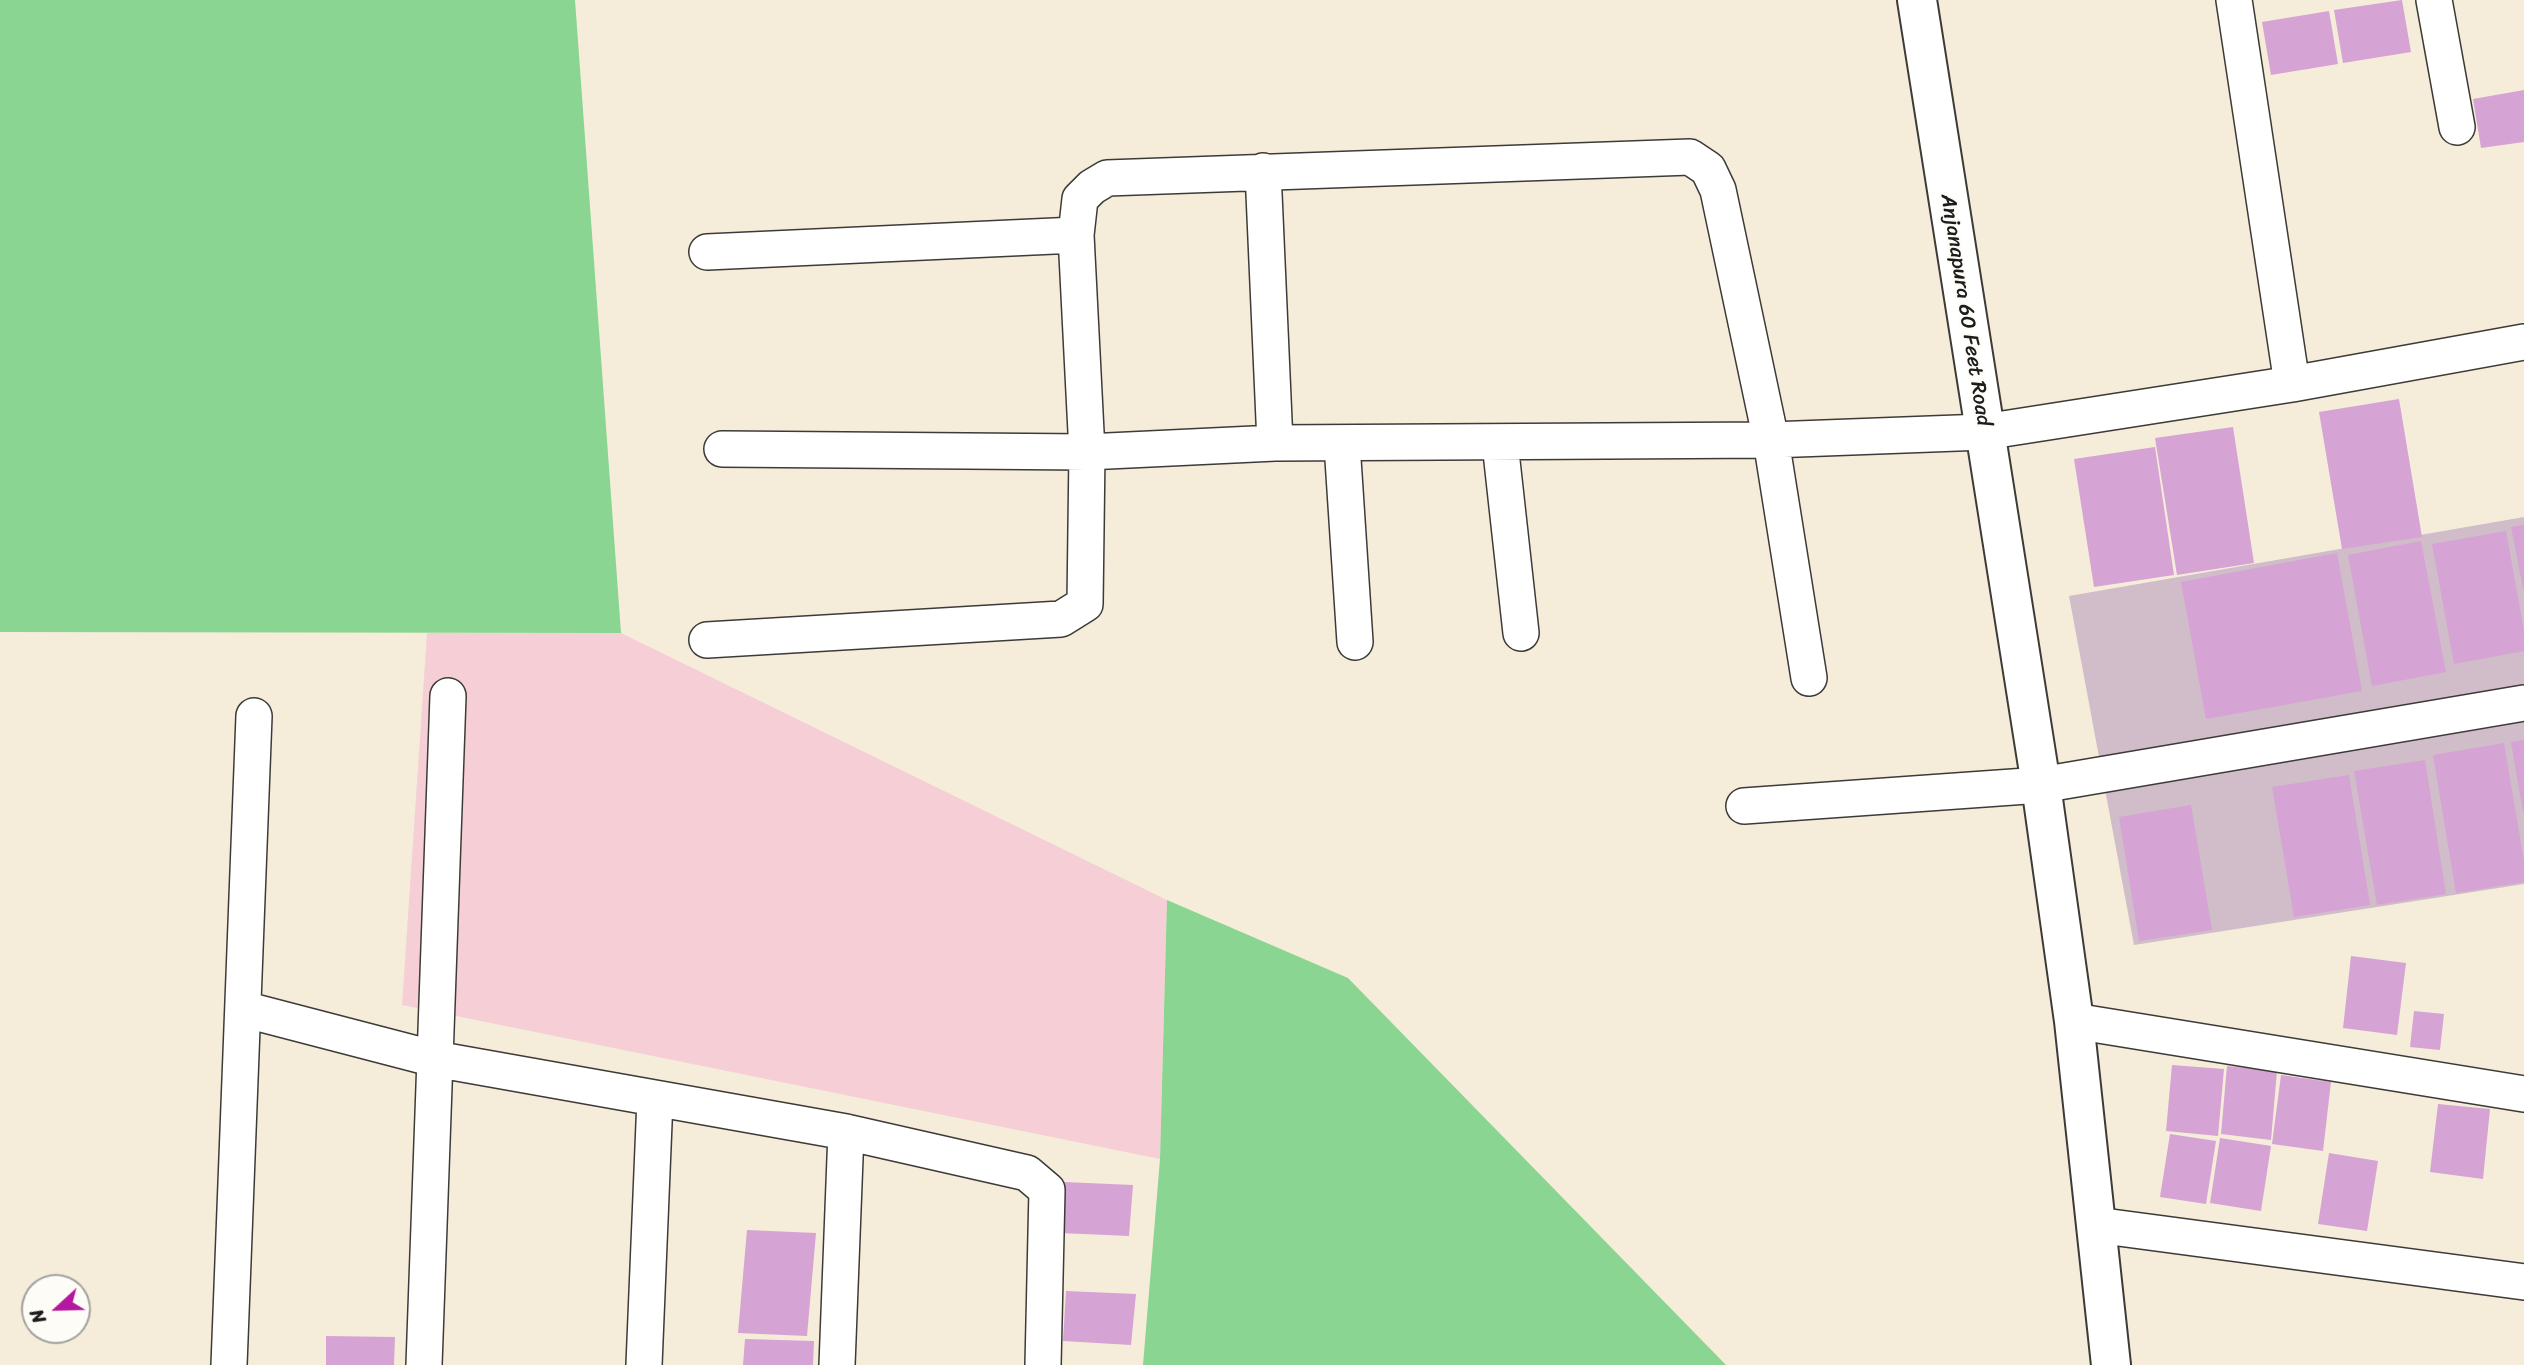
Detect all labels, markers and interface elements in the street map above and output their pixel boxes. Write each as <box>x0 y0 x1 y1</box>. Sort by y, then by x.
street label: Anjanapura 60 Feet Road <box>1934 192 1996 428</box>
north arrow <box>21 1274 91 1344</box>
text: N <box>20 1304 56 1329</box>

